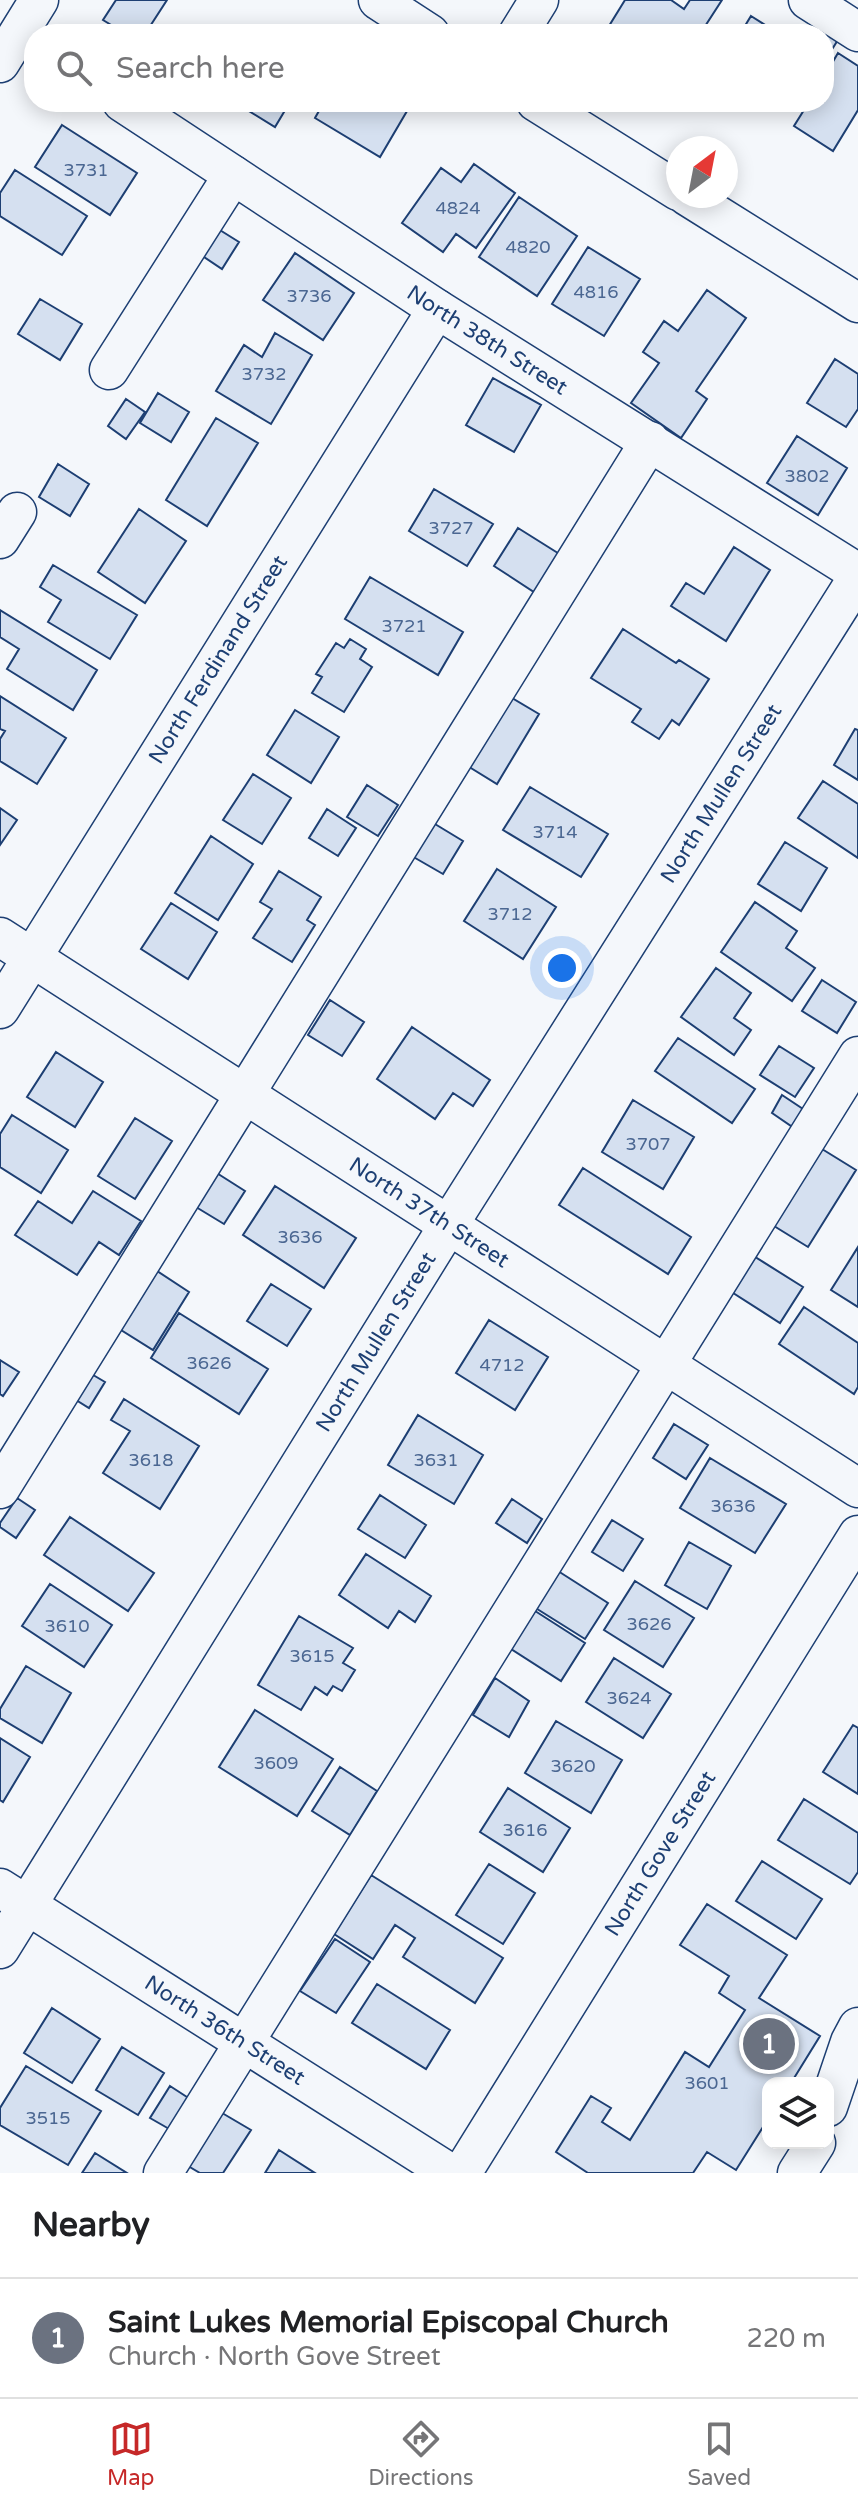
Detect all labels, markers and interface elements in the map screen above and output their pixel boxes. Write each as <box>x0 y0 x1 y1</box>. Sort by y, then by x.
search box <box>24 24 834 112</box>
icon: search <box>52 46 96 90</box>
text: Search here <box>116 50 285 87</box>
north arrow <box>666 136 738 208</box>
house number: 3731 <box>63 159 109 181</box>
house number: 4824 <box>435 197 481 219</box>
house number: 4820 <box>505 236 551 258</box>
street label: North 38th Street <box>402 280 572 400</box>
house number: 4816 <box>573 281 619 303</box>
house number: 3736 <box>286 285 332 307</box>
house number: 3732 <box>241 363 287 385</box>
house number: 3802 <box>784 465 830 487</box>
house number: 3727 <box>428 517 474 539</box>
street label: North Ferdinand Street <box>143 550 293 769</box>
house number: 3721 <box>381 615 427 637</box>
street label: North Mullen Street <box>655 699 787 888</box>
house number: 3714 <box>532 821 578 843</box>
house number: 3712 <box>487 903 533 925</box>
your location <box>542 948 582 988</box>
house number: 3707 <box>625 1133 671 1155</box>
street label: North 37th Street <box>344 1152 514 1273</box>
house number: 3636 <box>277 1226 323 1248</box>
street label: North Mullen Street <box>311 1247 442 1437</box>
house number: 3626 <box>186 1352 232 1374</box>
house number: 4712 <box>479 1354 525 1376</box>
house number: 3618 <box>128 1449 174 1471</box>
house number: 3631 <box>413 1449 459 1471</box>
house number: 3636 <box>710 1495 756 1517</box>
house number: 3626 <box>626 1613 672 1635</box>
house number: 3610 <box>44 1615 90 1637</box>
house number: 3615 <box>289 1645 335 1667</box>
house number: 3624 <box>606 1687 652 1709</box>
house number: 3609 <box>253 1752 299 1774</box>
house number: 3620 <box>550 1755 596 1777</box>
street label: North Gove Street <box>599 1766 721 1941</box>
house number: 3616 <box>502 1819 548 1841</box>
street label: North 36th Street <box>140 1970 310 2091</box>
pin: 1 <box>743 2014 795 2074</box>
house number: 3601 <box>684 2072 730 2094</box>
map controls <box>762 2077 834 2149</box>
button: layers <box>762 2077 834 2149</box>
house number: 3515 <box>25 2107 71 2129</box>
text: Nearby <box>32 2205 150 2246</box>
text: Saint Lukes Memorial Episcopal Church <box>108 2304 669 2341</box>
text: 1 <box>50 2323 66 2354</box>
text: 220 m <box>746 2323 826 2354</box>
text: Church · North Gove Street <box>108 2341 441 2372</box>
tab: Map <box>107 2417 154 2491</box>
tab: Directions <box>368 2417 474 2491</box>
tab: Saved <box>687 2417 751 2491</box>

